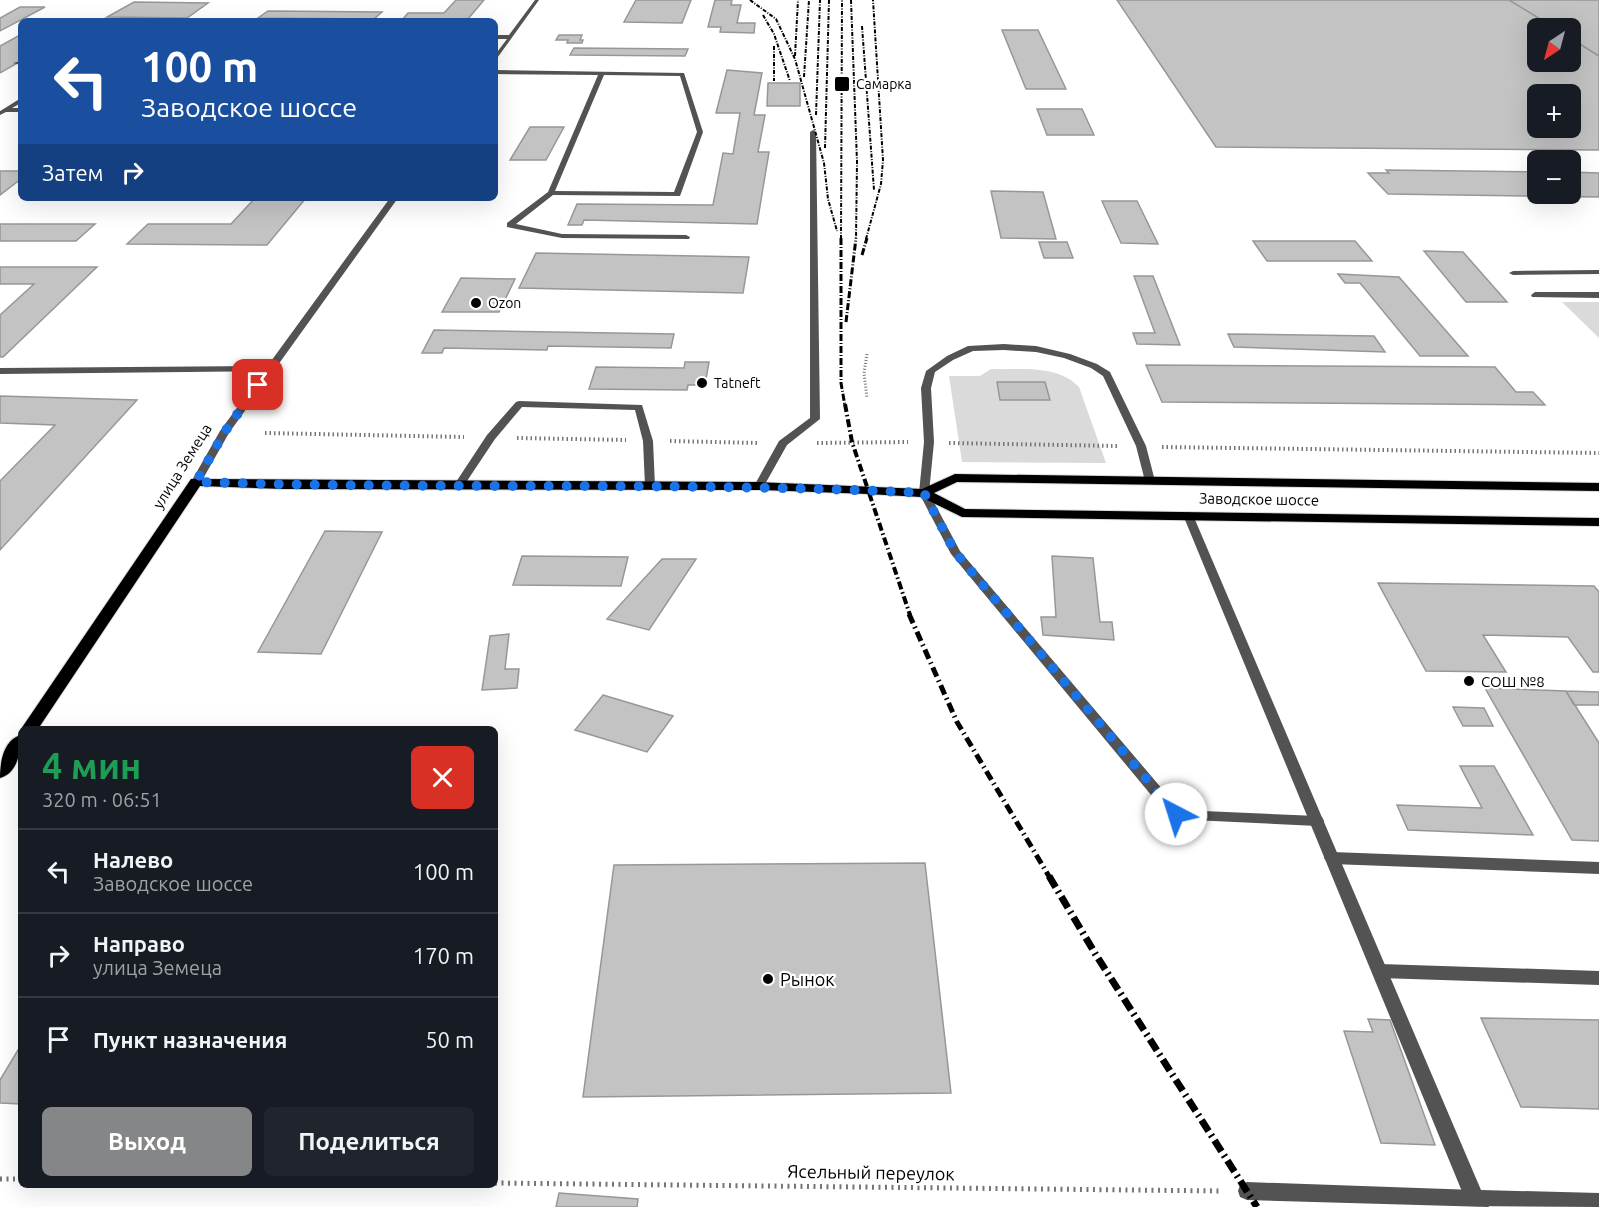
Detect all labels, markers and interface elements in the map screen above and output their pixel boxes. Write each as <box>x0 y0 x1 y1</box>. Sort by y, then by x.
north arrow <box>1527 18 1581 72</box>
map controls <box>1527 18 1581 204</box>
icon: left <box>42 42 120 120</box>
text: 100 m <box>141 43 258 90</box>
marker: Самарка <box>833 75 851 93</box>
place label: Самарка <box>856 76 912 92</box>
button: + <box>1527 84 1581 138</box>
text: Заводское шоссе <box>141 92 357 122</box>
button: − <box>1527 150 1581 204</box>
icon: right <box>116 156 149 189</box>
text: Затем <box>42 160 104 185</box>
place label: Ozon <box>488 295 521 311</box>
marker: Ozon <box>469 296 483 310</box>
pin <box>232 359 283 410</box>
icon: arrive <box>241 368 274 401</box>
place label: Tatneft <box>714 375 761 391</box>
marker: Tatneft <box>695 376 709 390</box>
street label: улица Земеца <box>149 420 215 512</box>
street label: Заводское шоссе <box>1199 489 1319 509</box>
place label: СОШ №8 <box>1481 673 1545 690</box>
marker: СОШ №8 <box>1462 674 1476 688</box>
text: 4 мин <box>42 745 141 786</box>
button: close <box>411 746 474 809</box>
position arrow <box>1144 782 1208 846</box>
text: 320 m · 06:51 <box>42 788 162 811</box>
text: Налево <box>93 847 173 872</box>
icon: left <box>42 855 75 888</box>
text: 100 m <box>413 859 474 884</box>
text: Заводское шоссе <box>93 872 253 895</box>
text: Направо <box>93 931 185 956</box>
icon: right <box>42 939 75 972</box>
text: 170 m <box>413 943 474 968</box>
text: улица Земеца <box>93 956 222 979</box>
place label: Рынок <box>780 969 834 989</box>
marker: Рынок <box>761 972 775 986</box>
icon: arrive <box>42 1023 75 1056</box>
text: Пункт назначения <box>93 1027 287 1052</box>
text: 50 m <box>425 1027 474 1052</box>
button: Выход <box>42 1107 252 1176</box>
button: Поделиться <box>264 1107 474 1176</box>
street label: Ясельный переулок <box>787 1161 955 1183</box>

